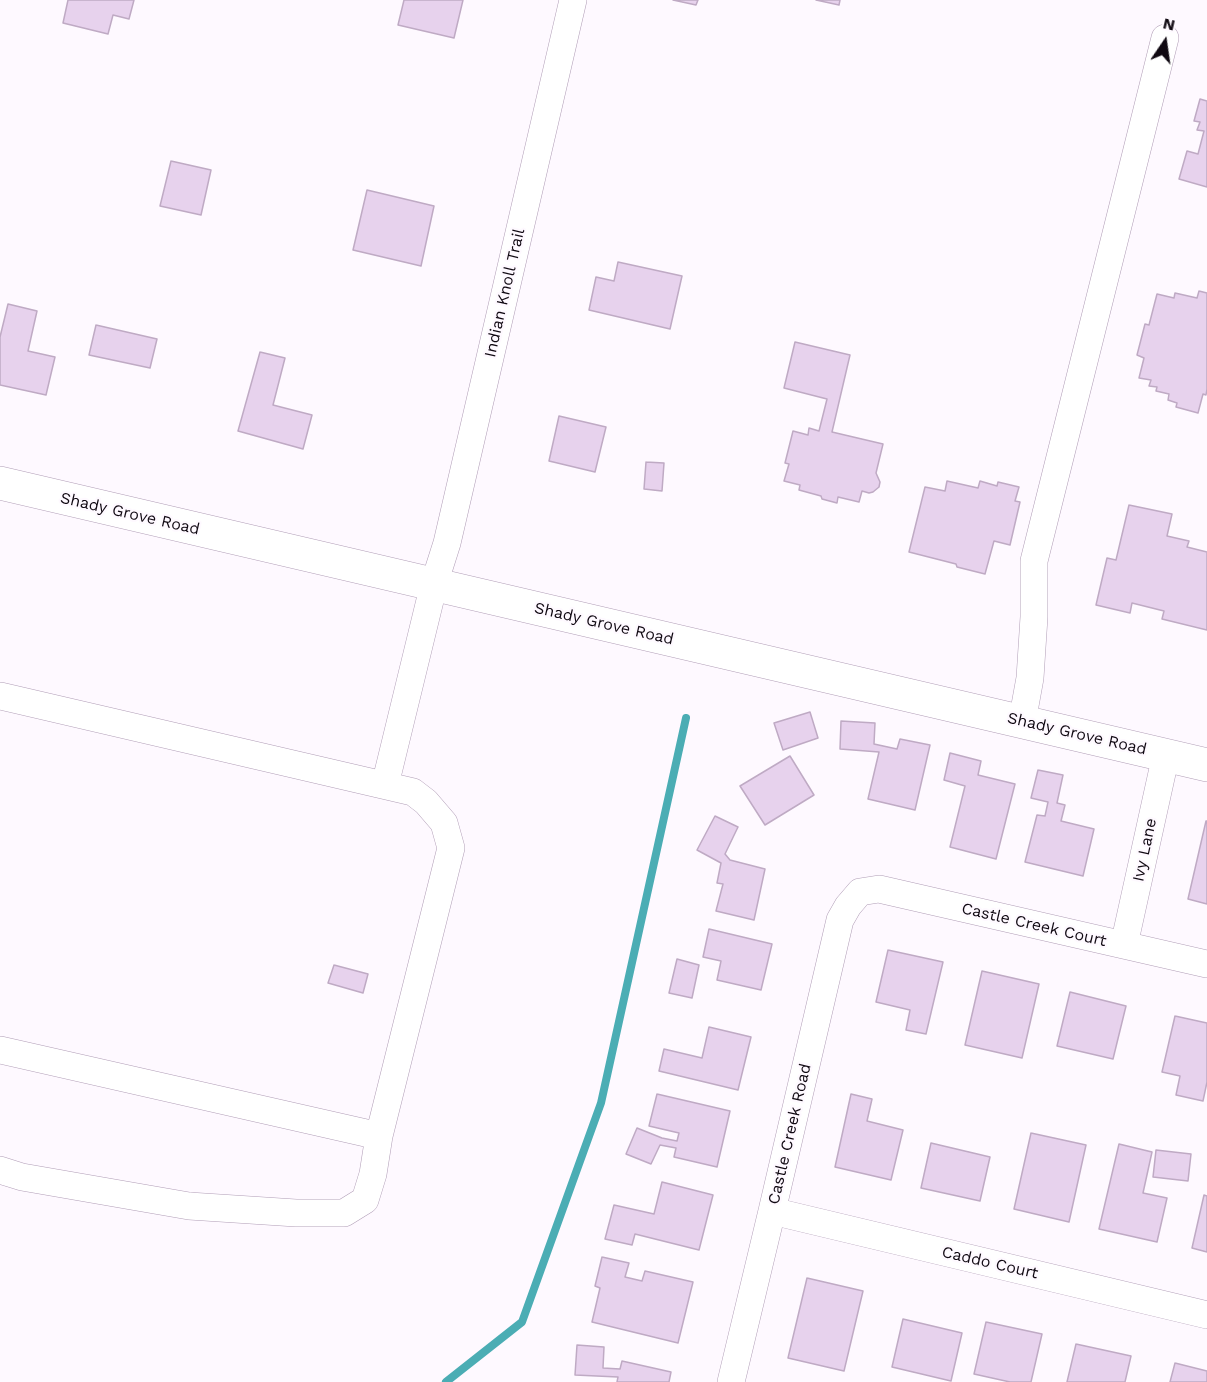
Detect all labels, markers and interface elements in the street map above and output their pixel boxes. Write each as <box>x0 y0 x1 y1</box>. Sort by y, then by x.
north arrow <box>1135 12 1195 72</box>
text: N <box>1161 13 1177 35</box>
street label: Indian Knoll Trail <box>481 227 529 359</box>
street label: Shady Grove Road <box>58 489 202 539</box>
street label: Shady Grove Road <box>532 599 676 649</box>
street label: Shady Grove Road <box>1005 709 1149 759</box>
street label: Ivy Lane <box>1129 816 1161 884</box>
street label: Castle Creek Court <box>960 899 1108 951</box>
street label: Castle Creek Road <box>764 1062 816 1206</box>
street label: Caddo Court <box>940 1243 1040 1283</box>

